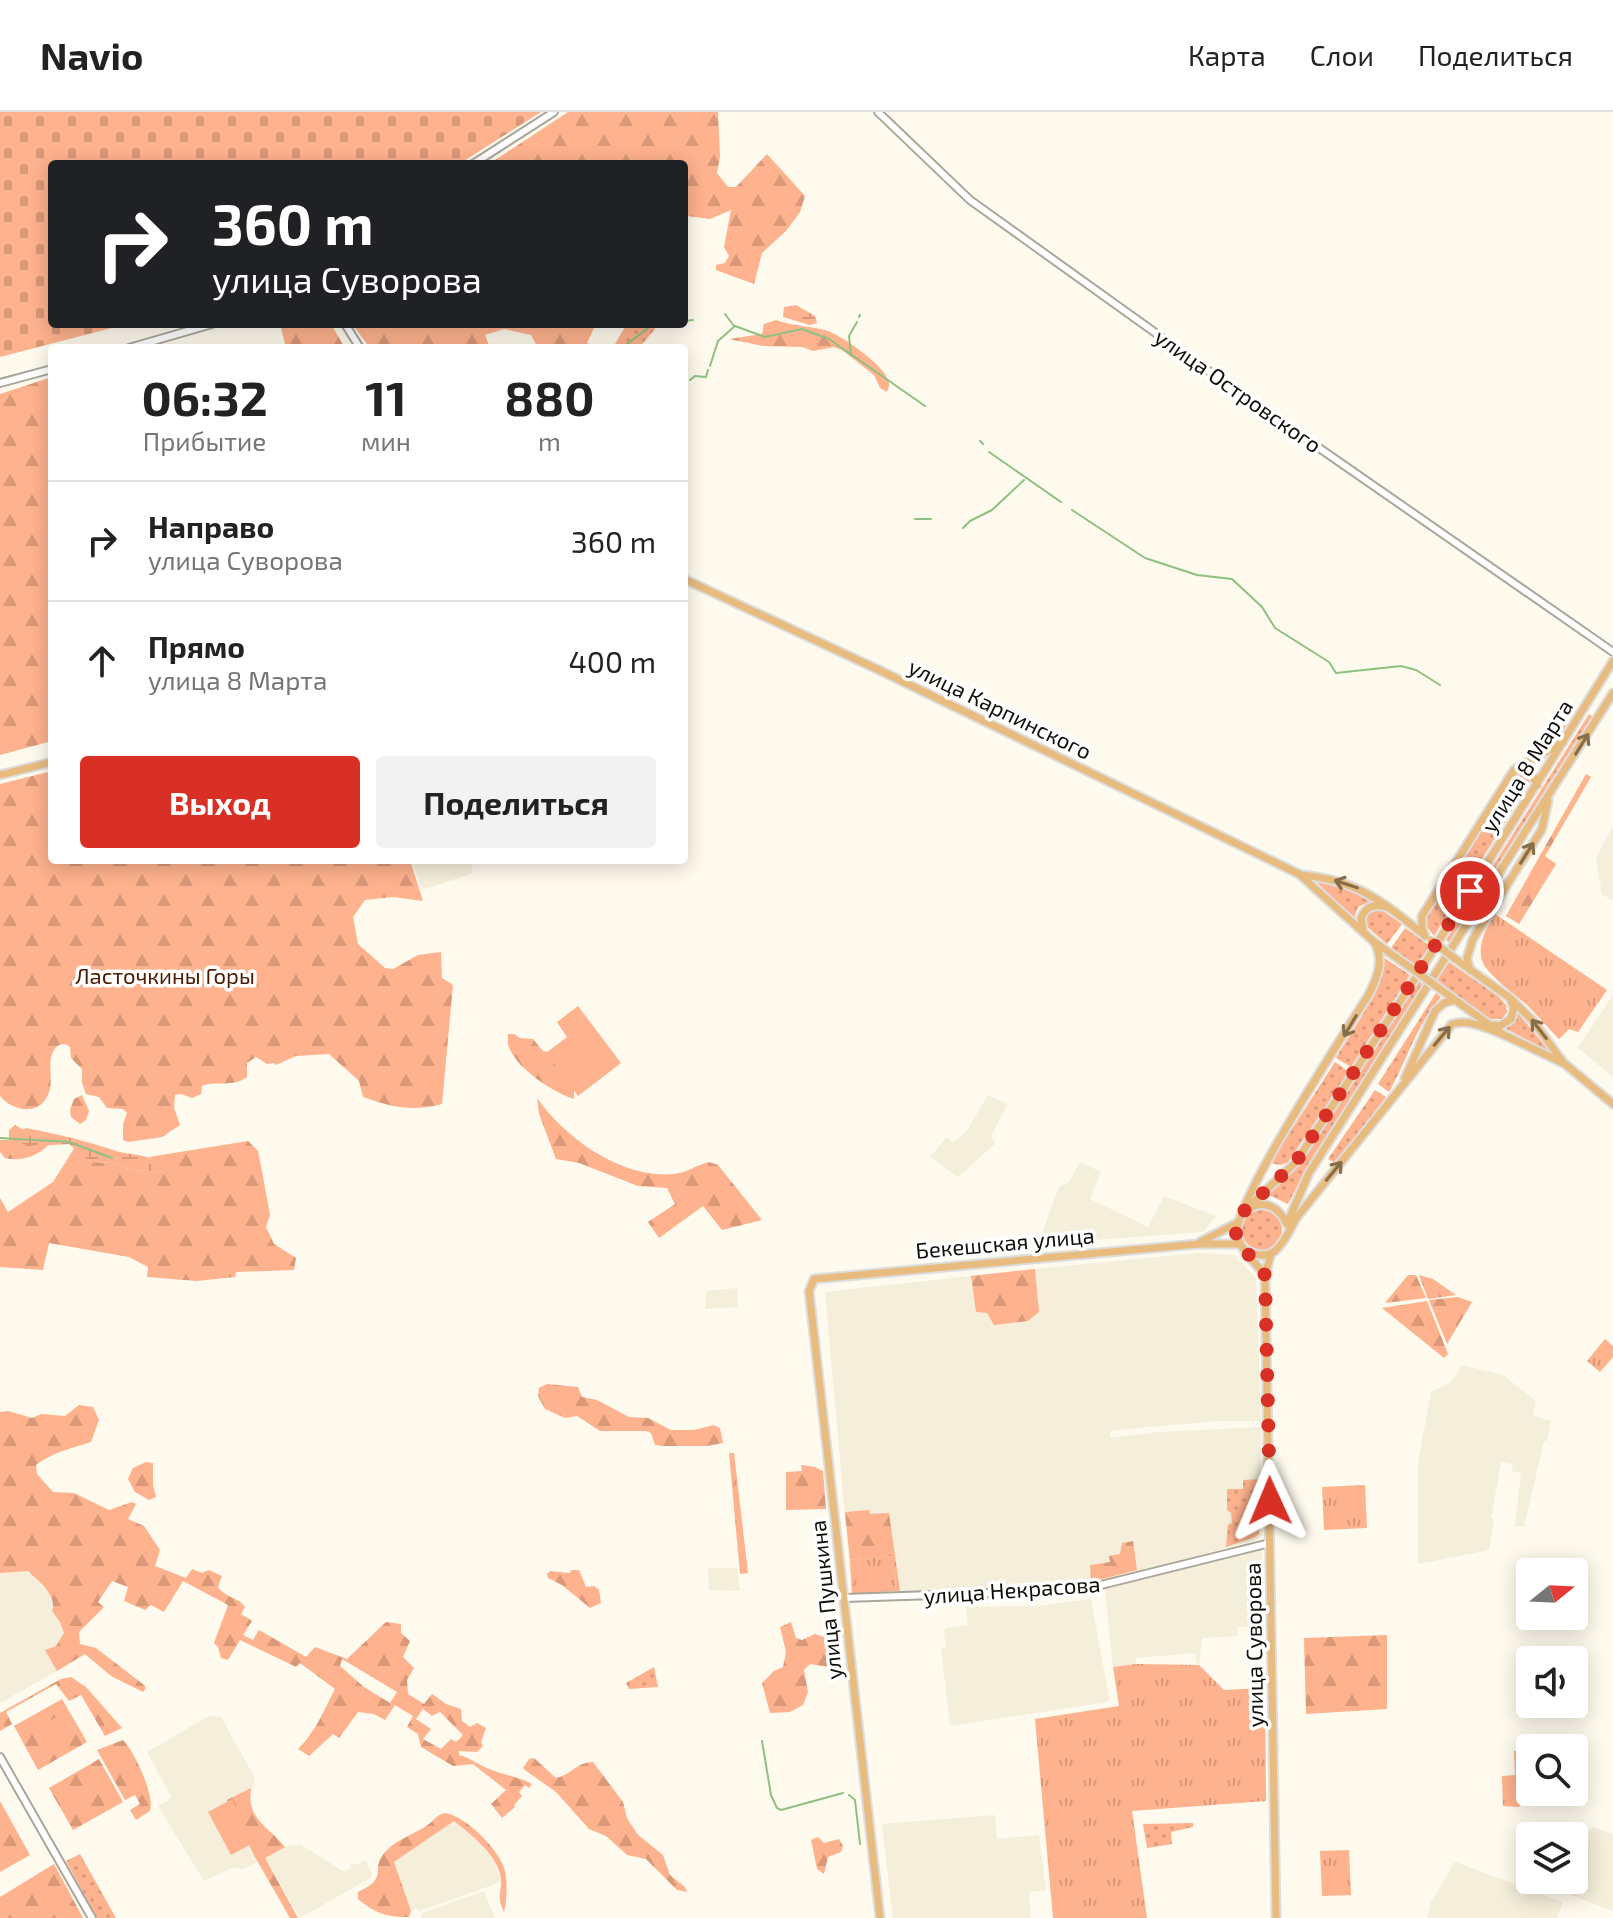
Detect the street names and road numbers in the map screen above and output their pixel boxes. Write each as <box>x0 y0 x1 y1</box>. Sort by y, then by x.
street label: улица Островского <box>1150 323 1327 458</box>
street label: улица Карпинского <box>904 652 1096 765</box>
street label: улица 8 Марта <box>1475 694 1578 837</box>
street label: Бекешская улица <box>914 1221 1096 1264</box>
street label: улица Пушкина <box>804 1519 847 1681</box>
street label: улица Суворова <box>1239 1562 1268 1728</box>
street label: улица Некрасова <box>923 1570 1101 1609</box>

